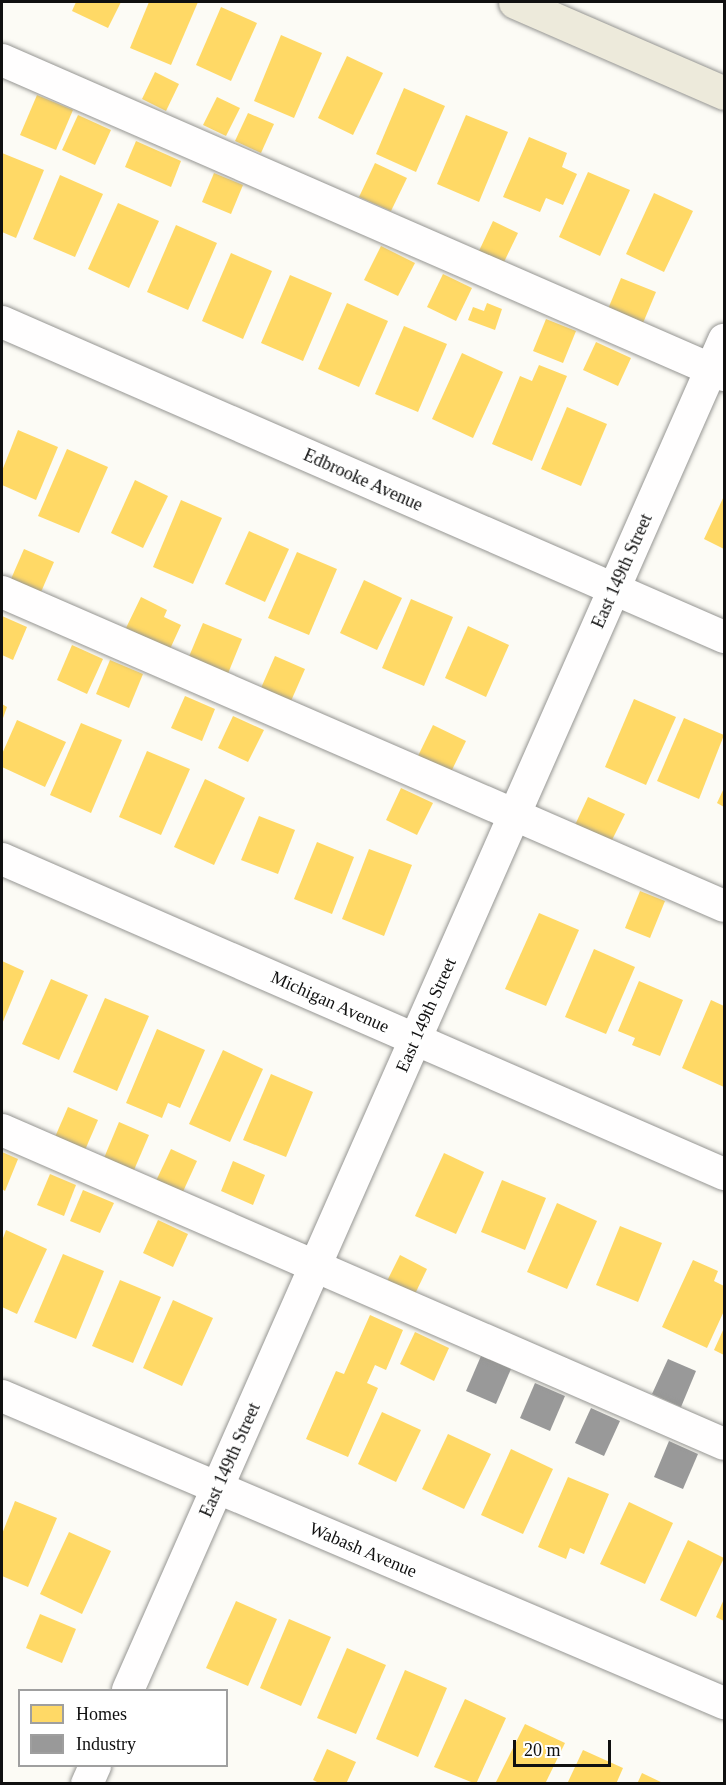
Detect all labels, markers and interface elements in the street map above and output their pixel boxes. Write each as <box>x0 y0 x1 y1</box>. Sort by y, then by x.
street label: Edbrooke Avenue <box>300 444 426 516</box>
street label: East 149th Street <box>587 510 657 632</box>
street label: East 149th Street <box>391 954 461 1076</box>
street label: Michigan Avenue <box>267 966 393 1038</box>
street label: East 149th Street <box>195 1399 265 1521</box>
street label: Wabash Avenue <box>306 1517 420 1583</box>
legend <box>18 1689 228 1767</box>
text: Homes <box>76 1704 127 1724</box>
scale bar <box>516 1728 614 1766</box>
text: Industry <box>76 1734 136 1754</box>
text: 20 m <box>524 1740 561 1760</box>

